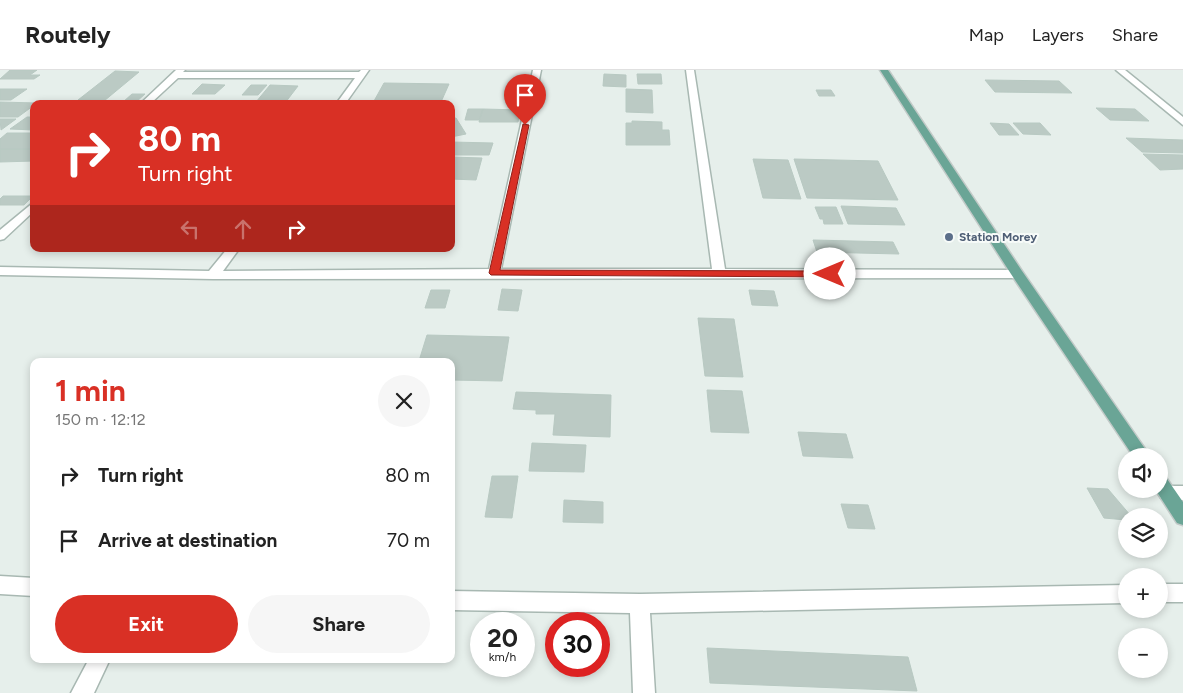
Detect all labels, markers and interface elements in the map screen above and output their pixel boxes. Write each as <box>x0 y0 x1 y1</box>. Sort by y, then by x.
text: Routely <box>25 20 111 49</box>
text: Map <box>969 24 1004 46</box>
text: Layers <box>1032 24 1084 46</box>
text: Share <box>1112 24 1158 46</box>
pin <box>504 74 546 125</box>
icon: arrive <box>511 81 539 109</box>
text: 80 m <box>138 118 221 160</box>
icon: right <box>55 120 120 185</box>
text: Turn right <box>138 160 233 187</box>
icon: left <box>176 215 204 243</box>
icon: ahead <box>229 215 257 243</box>
icon: right <box>282 215 310 243</box>
place label: Station Morey <box>959 230 1037 244</box>
marker: Station Morey <box>943 231 955 243</box>
position arrow <box>803 247 855 299</box>
text: 1 min <box>55 372 126 409</box>
button: close <box>378 375 430 427</box>
text: 150 m · 12:12 <box>55 410 146 429</box>
map controls <box>1118 448 1168 678</box>
button: sound <box>1118 448 1168 498</box>
icon: right <box>55 462 83 490</box>
text: Turn right <box>98 464 184 487</box>
text: 80 m <box>385 464 430 487</box>
button: layers <box>1118 508 1168 558</box>
icon: arrive <box>55 527 83 555</box>
text: Arrive at destination <box>98 529 277 552</box>
text: 70 m <box>387 529 430 552</box>
button: + <box>1118 568 1168 618</box>
button: Exit <box>55 595 238 653</box>
button: Share <box>248 595 430 653</box>
speed limit sign: 30 <box>545 612 610 677</box>
text: 20 <box>487 623 518 653</box>
button: − <box>1118 628 1168 678</box>
text: km/h <box>489 650 516 664</box>

